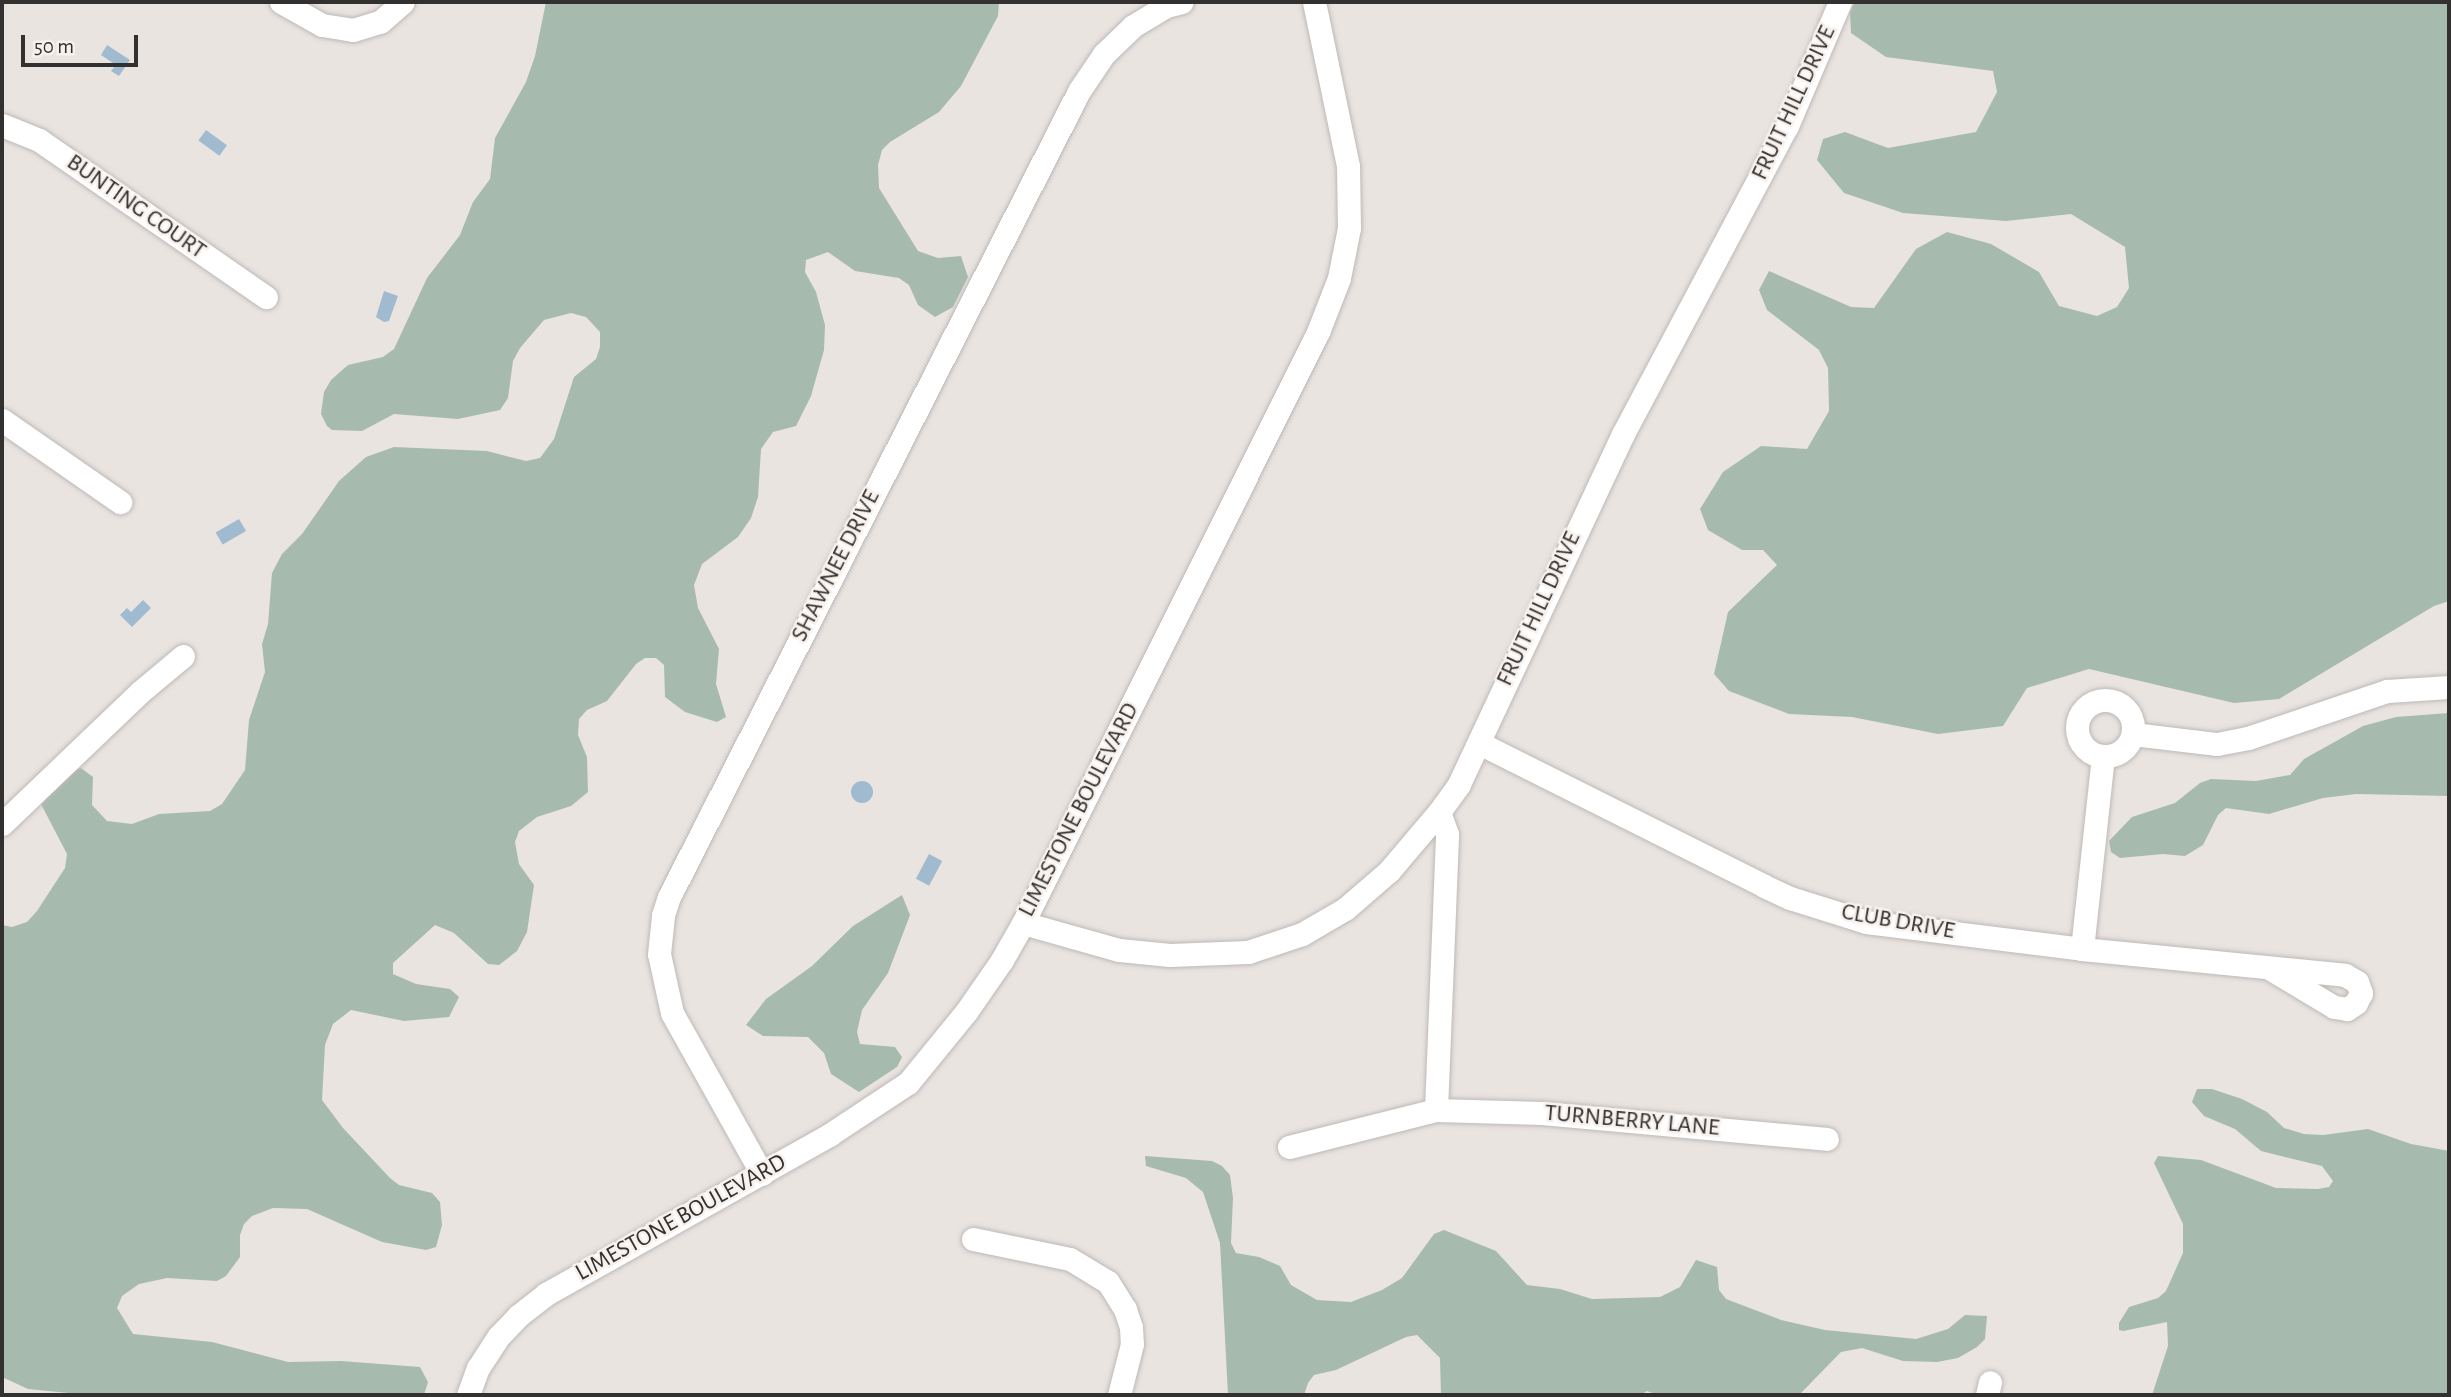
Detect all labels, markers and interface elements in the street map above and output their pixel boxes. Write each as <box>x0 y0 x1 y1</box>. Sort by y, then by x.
scale bar <box>24 21 142 65</box>
street label: FRUIT HILL DRIVE <box>1746 21 1842 185</box>
text: 50 m <box>34 36 74 57</box>
street label: BUNTING COURT <box>61 148 211 266</box>
street label: SHAWNEE DRIVE <box>785 486 887 646</box>
street label: FRUIT HILL DRIVE <box>1491 527 1587 691</box>
street label: LIMESTONE BOULEVARD <box>1013 698 1145 922</box>
street label: CLUB DRIVE <box>1839 898 1957 946</box>
street label: TURNBERRY LANE <box>1543 1099 1721 1143</box>
street label: LIMESTONE BOULEVARD <box>571 1148 791 1288</box>

